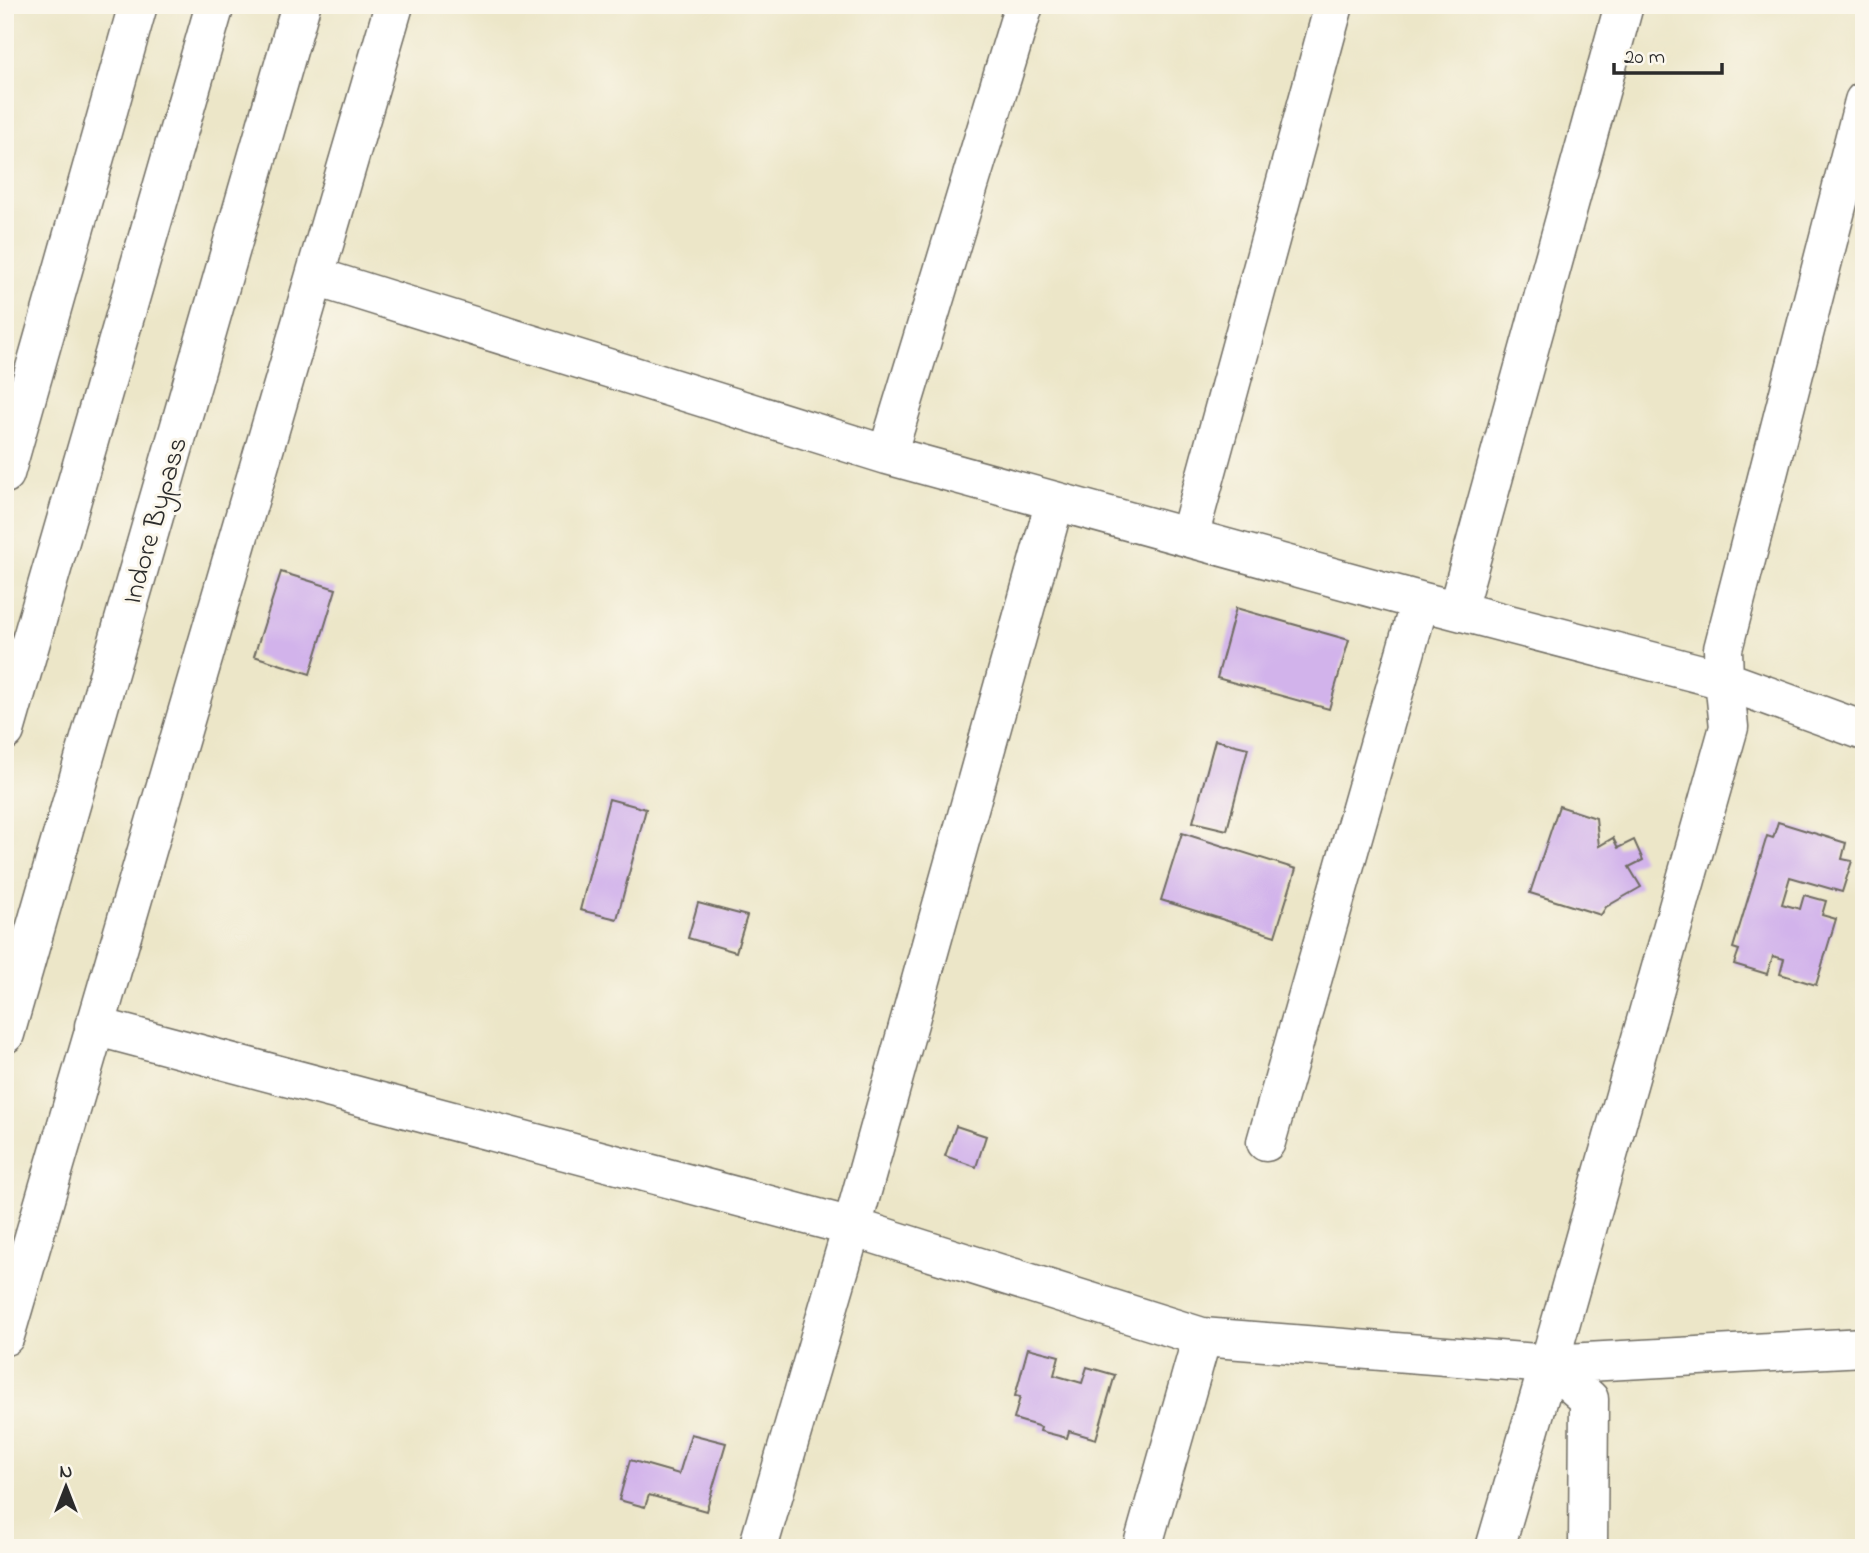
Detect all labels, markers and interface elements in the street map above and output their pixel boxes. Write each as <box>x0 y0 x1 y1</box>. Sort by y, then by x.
scale bar <box>1614 32 1722 76</box>
text: 20 m <box>1624 43 1665 73</box>
street label: Indore Bypass <box>113 433 200 609</box>
north arrow <box>32 1452 102 1522</box>
text: N <box>60 1459 73 1486</box>

